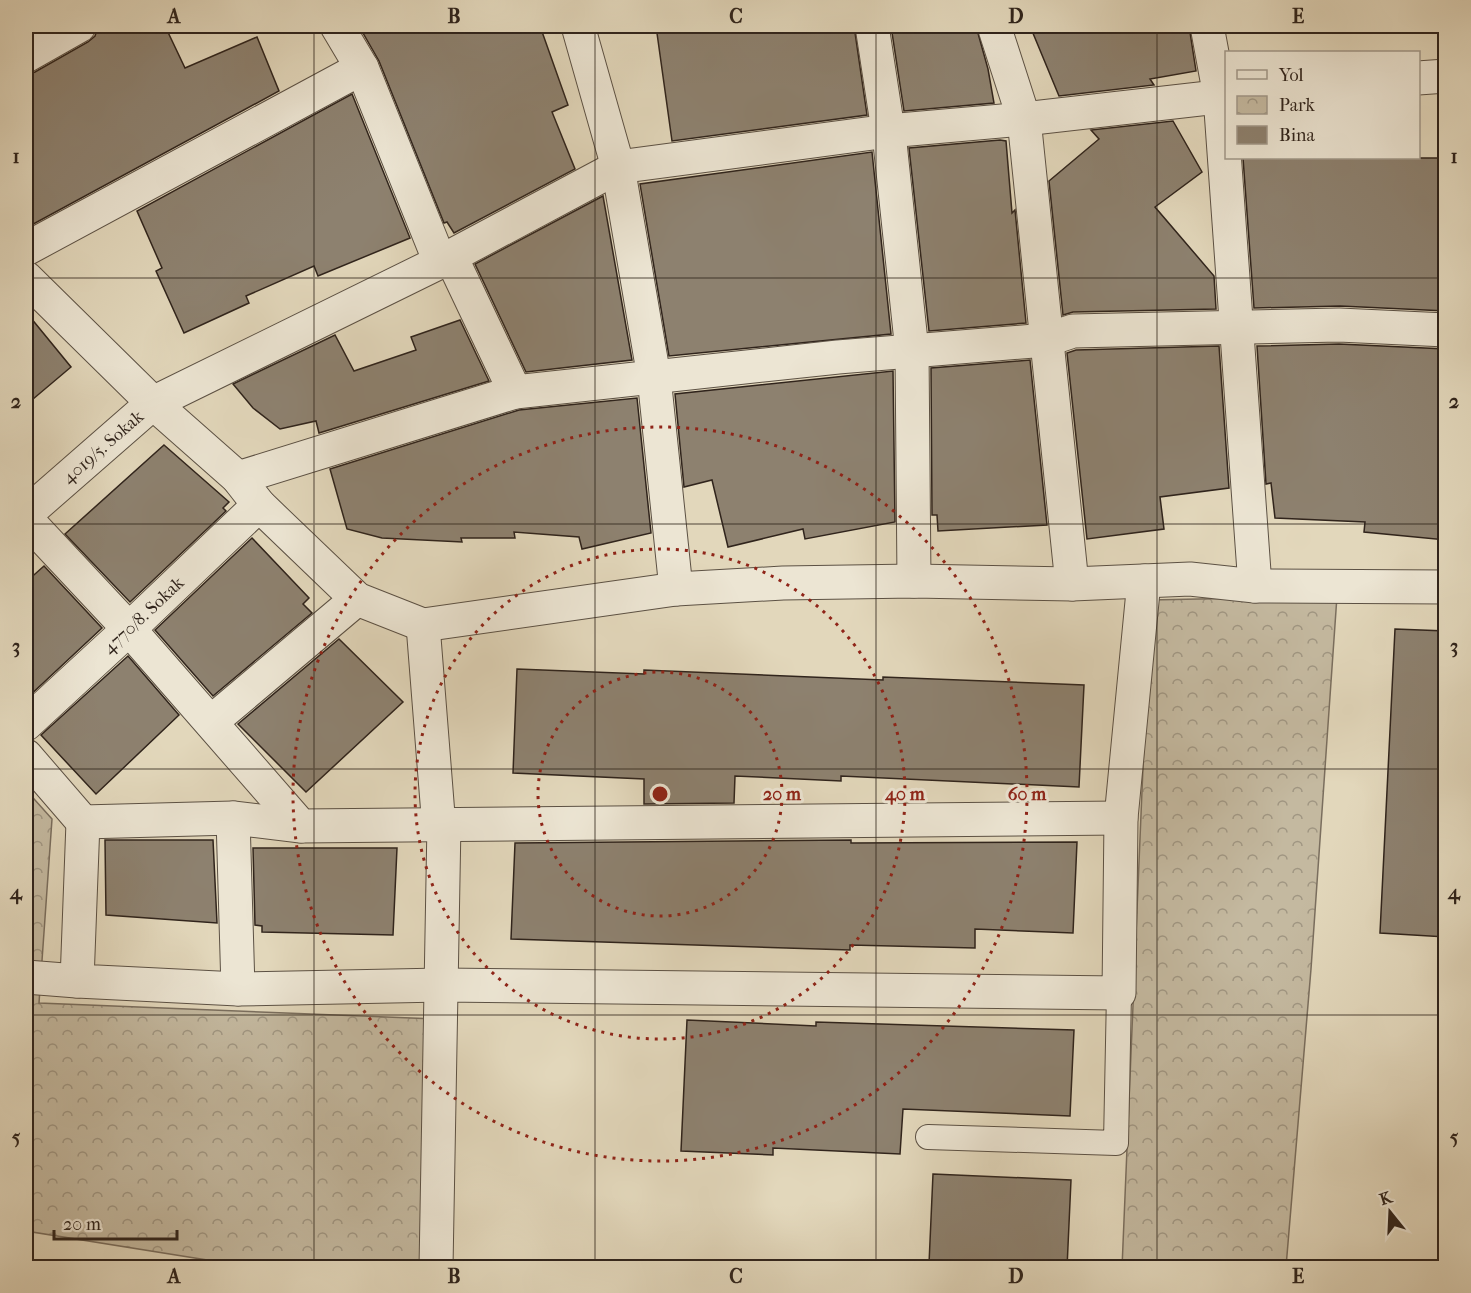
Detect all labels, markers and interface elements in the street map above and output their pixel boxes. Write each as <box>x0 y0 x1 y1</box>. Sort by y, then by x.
text: A <box>166 5 182 28</box>
text: B <box>447 5 461 28</box>
text: C <box>729 5 743 28</box>
text: D <box>1008 5 1024 28</box>
text: E <box>1292 5 1304 28</box>
legend <box>1225 51 1420 159</box>
text: Yol <box>1278 65 1304 86</box>
text: Park <box>1279 95 1316 116</box>
text: Bina <box>1279 125 1315 146</box>
text: 1 <box>12 145 20 168</box>
text: 1 <box>1450 145 1458 168</box>
text: 2 <box>11 390 21 413</box>
text: 2 <box>1449 390 1459 413</box>
street label: 4019/5. Sokak <box>58 406 149 488</box>
street label: 4770/8. Sokak <box>99 572 189 659</box>
text: 3 <box>12 635 20 658</box>
text: 3 <box>1450 635 1458 658</box>
centre of rings <box>650 784 670 804</box>
text: 20 m <box>763 784 802 805</box>
text: 40 m <box>884 784 926 805</box>
text: 60 m <box>1008 784 1047 805</box>
text: 4 <box>9 881 23 905</box>
text: 4 <box>1447 881 1461 905</box>
text: 5 <box>12 1126 21 1149</box>
text: 5 <box>1450 1126 1459 1149</box>
north arrow <box>1360 1182 1420 1242</box>
text: K <box>1377 1187 1395 1209</box>
scale bar <box>54 1203 177 1241</box>
text: 20 m <box>63 1214 101 1235</box>
text: A <box>166 1265 182 1288</box>
text: B <box>447 1265 461 1288</box>
text: C <box>729 1265 743 1288</box>
text: D <box>1008 1265 1024 1288</box>
text: E <box>1292 1265 1304 1288</box>

